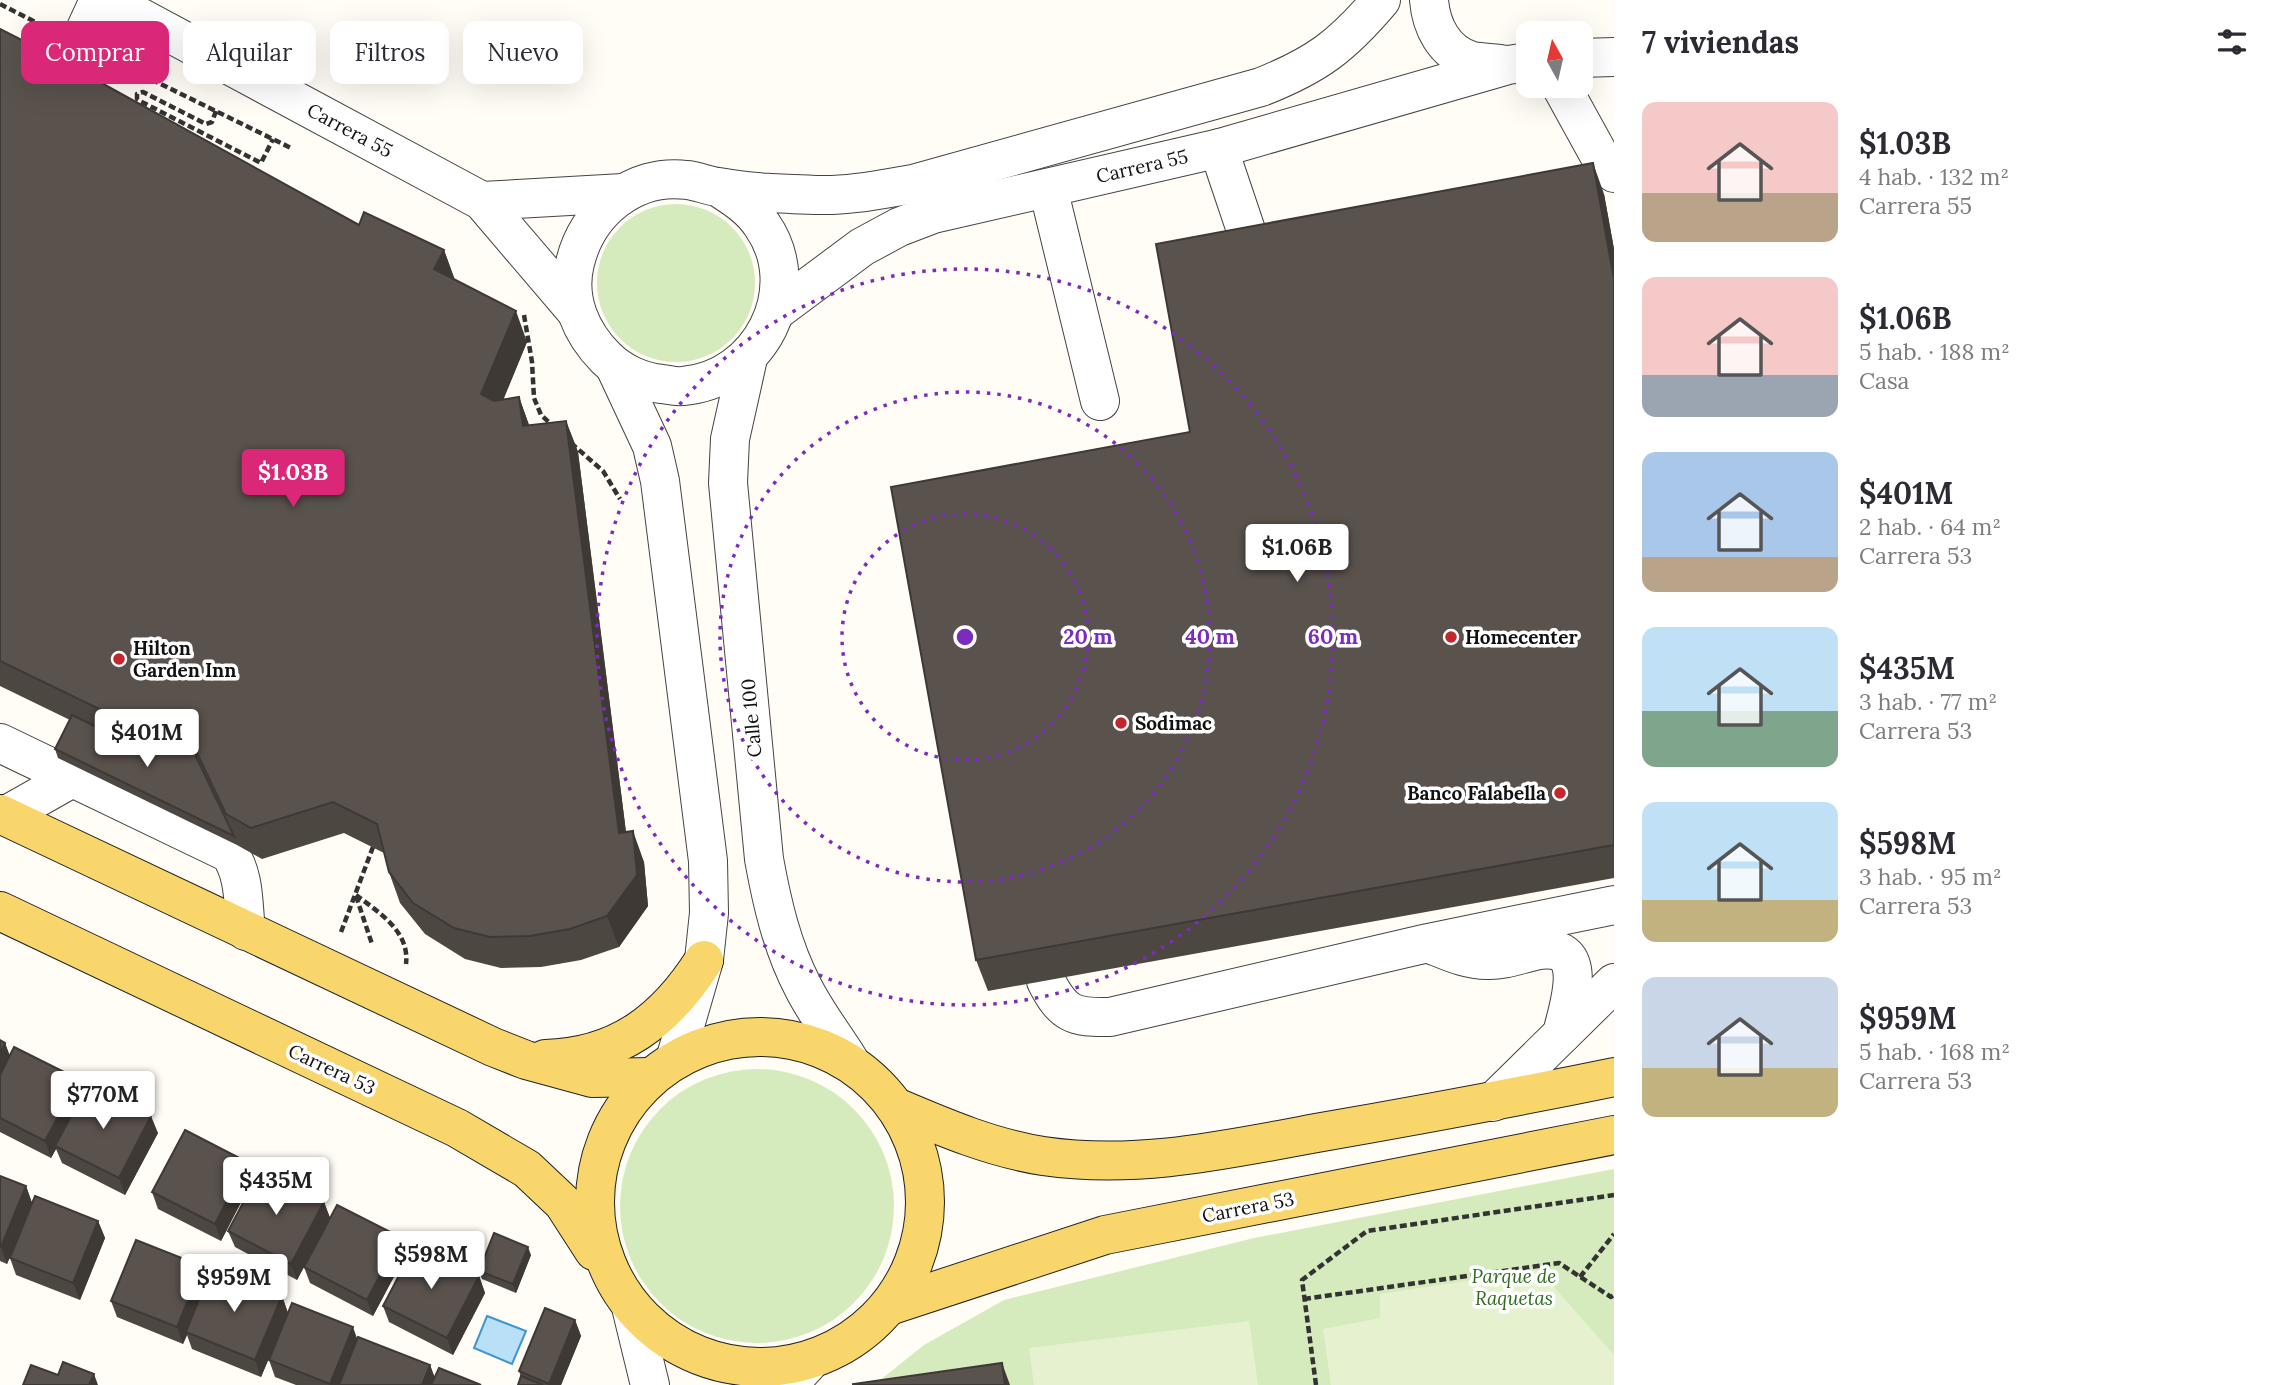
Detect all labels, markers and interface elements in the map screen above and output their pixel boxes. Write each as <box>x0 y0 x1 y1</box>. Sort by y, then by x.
chip: Comprar <box>21 21 169 84</box>
chip: Alquilar <box>183 21 316 84</box>
chip: Filtros <box>330 21 449 84</box>
chip: Nuevo <box>463 21 583 84</box>
north arrow <box>1516 21 1592 98</box>
map controls <box>1516 21 1593 98</box>
text: 7 viviendas <box>1642 23 1799 61</box>
icon: filters <box>2213 23 2251 61</box>
street label: Carrera 55 <box>303 98 397 162</box>
text: $1.03B <box>1859 124 1951 162</box>
icon: home <box>1698 130 1782 214</box>
street label: Carrera 55 <box>1094 144 1190 188</box>
text: 4 hab. · 132 m² <box>1859 162 2009 191</box>
text: Carrera 55 <box>1859 191 1972 220</box>
text: $1.06B <box>1859 299 1952 337</box>
icon: home <box>1698 305 1782 389</box>
text: 5 hab. · 188 m² <box>1859 337 2010 366</box>
text: Casa <box>1859 366 1909 395</box>
pin: $1.03B <box>236 449 350 509</box>
text: $1.03B <box>258 457 328 486</box>
text: $401M <box>1859 474 1953 512</box>
icon: home <box>1698 480 1782 564</box>
text: 2 hab. · 64 m² <box>1859 512 2001 541</box>
pin: $1.06B <box>1240 524 1354 584</box>
text: $1.06B <box>1262 532 1332 561</box>
text: Carrera 53 <box>1859 541 1972 570</box>
text: 20 m <box>1063 623 1113 650</box>
text: 40 m <box>1185 623 1235 650</box>
text: 60 m <box>1308 623 1358 650</box>
centre of rings <box>953 625 977 649</box>
place label: Homecenter <box>1465 625 1578 649</box>
marker: Homecenter <box>1443 629 1459 645</box>
place label: Hilton Garden Inn <box>133 636 236 682</box>
text: $435M <box>1859 649 1955 687</box>
marker: Hilton Garden Inn <box>111 651 127 667</box>
icon: home <box>1698 655 1782 739</box>
street label: Calle 100 <box>736 677 766 759</box>
text: 3 hab. · 77 m² <box>1859 687 1997 716</box>
pin: $401M <box>98 710 196 769</box>
place label: Sodimac <box>1135 711 1212 735</box>
marker: Sodimac <box>1113 715 1129 731</box>
text: Carrera 53 <box>1859 716 1972 745</box>
text: $401M <box>111 717 183 746</box>
place label: Banco Falabella <box>1407 781 1546 805</box>
marker: Banco Falabella <box>1552 785 1568 801</box>
text: $598M <box>1859 824 1956 862</box>
icon: home <box>1698 830 1782 914</box>
text: 3 hab. · 95 m² <box>1859 862 2002 891</box>
text: Carrera 53 <box>1859 891 1972 920</box>
text: $959M <box>1859 999 1957 1037</box>
icon: home <box>1698 1005 1782 1089</box>
text: 5 hab. · 168 m² <box>1859 1037 2010 1066</box>
street label: Carrera 53 <box>285 1038 379 1100</box>
text: Carrera 53 <box>1859 1066 1972 1095</box>
pin: $770M <box>54 1072 152 1131</box>
text: $770M <box>67 1079 139 1108</box>
pin: $435M <box>227 1158 325 1217</box>
text: $435M <box>239 1165 313 1194</box>
street label: Carrera 53 <box>1200 1186 1296 1228</box>
pin: $598M <box>382 1232 480 1291</box>
text: $598M <box>394 1239 468 1268</box>
pin: $959M <box>185 1254 283 1314</box>
text: $959M <box>197 1262 271 1291</box>
park label: Parque de Raquetas <box>1472 1264 1556 1310</box>

